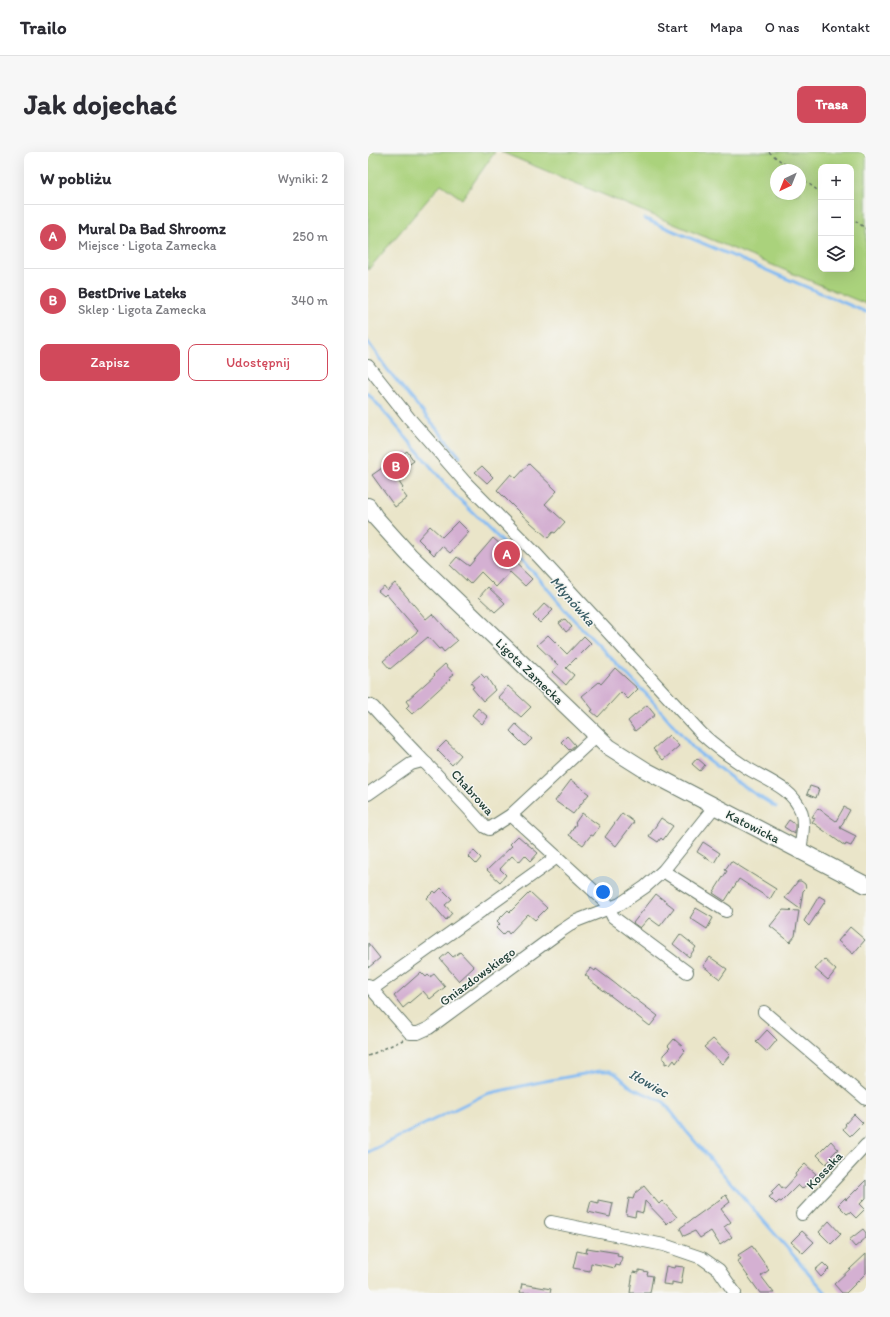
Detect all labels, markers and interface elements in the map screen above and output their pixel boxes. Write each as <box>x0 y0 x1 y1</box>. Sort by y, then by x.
text: Trailo <box>20 16 67 39</box>
text: Start <box>657 19 688 36</box>
text: Mapa <box>710 19 743 36</box>
text: O nas <box>765 19 799 36</box>
text: Kontakt <box>821 19 870 36</box>
button: Trasa <box>797 86 866 123</box>
text: Jak dojechać <box>24 87 177 121</box>
north arrow <box>770 164 806 200</box>
map controls <box>818 164 854 272</box>
button: + <box>818 164 854 200</box>
text: W pobliżu <box>40 168 111 188</box>
text: Wyniki: 2 <box>278 171 328 186</box>
button: − <box>818 200 854 236</box>
text: Mural Da Bad Shroomz <box>78 220 226 238</box>
text: A <box>49 229 57 244</box>
text: 250 m <box>292 229 328 244</box>
button: layers <box>818 236 854 272</box>
text: Miejsce · Ligota Zamecka <box>78 238 217 253</box>
text: BestDrive Lateks <box>78 284 187 302</box>
text: B <box>49 293 57 308</box>
text: 340 m <box>291 293 328 308</box>
text: Sklep · Ligota Zamecka <box>78 302 206 317</box>
button: Zapisz <box>40 344 180 381</box>
button: Udostępnij <box>188 344 328 381</box>
pin: B <box>383 451 409 481</box>
pin: A <box>494 539 520 569</box>
water label: Młynówka <box>546 573 599 630</box>
street label: Ligota Zamecka <box>493 635 567 708</box>
street label: Chabrowa <box>448 766 497 818</box>
street label: Katowicka <box>723 807 782 846</box>
your location <box>593 882 613 902</box>
street label: Gniazdowskiego <box>437 944 518 1009</box>
water label: Iłowiec <box>626 1065 673 1102</box>
street label: Kossaka <box>803 1148 846 1192</box>

